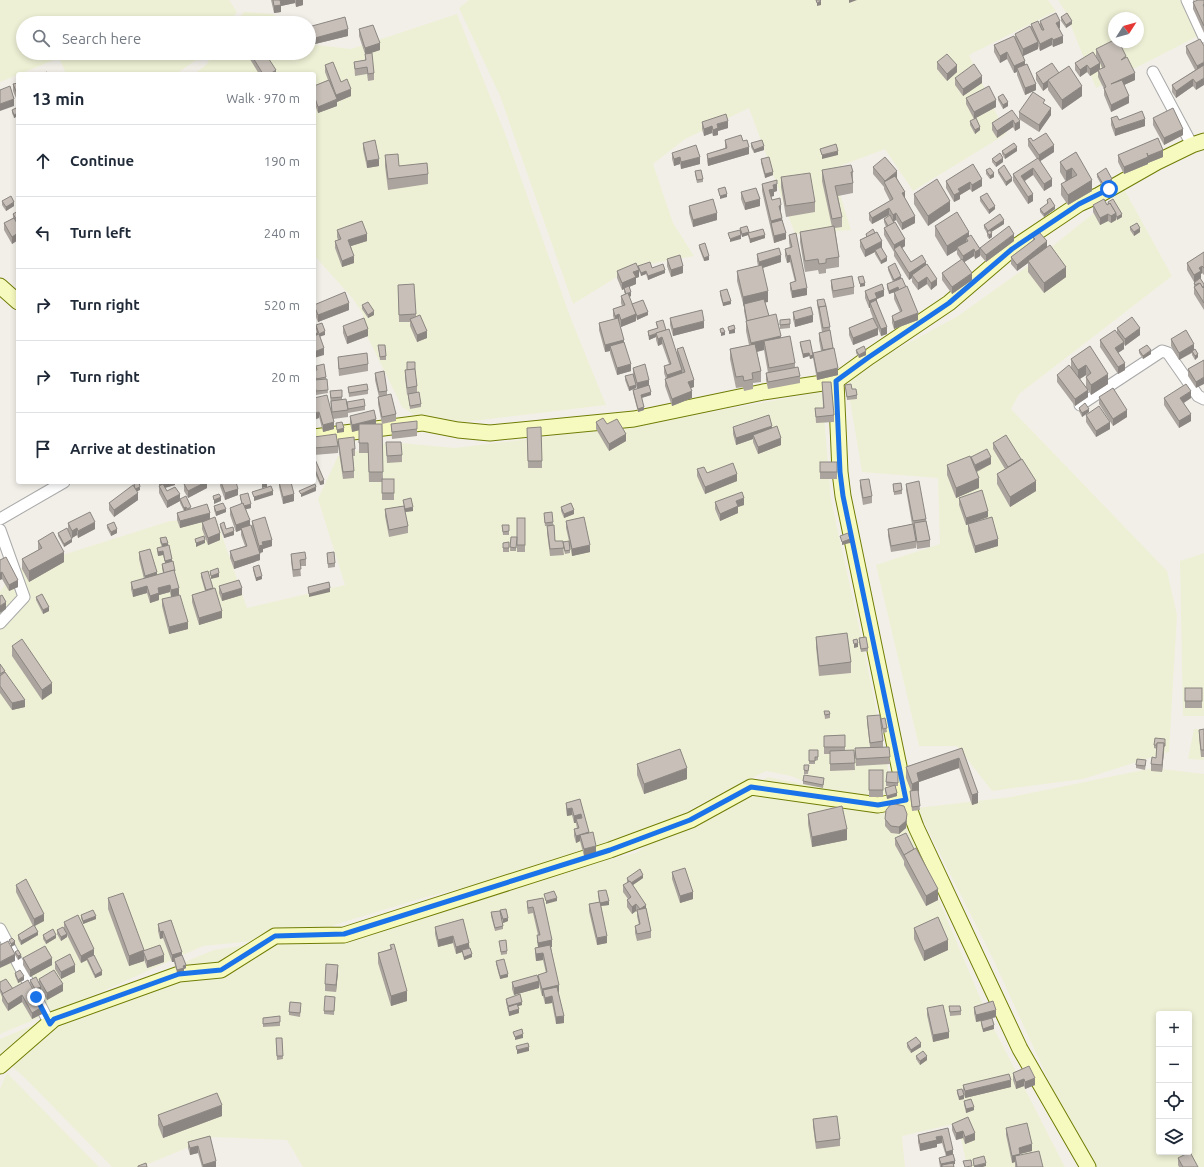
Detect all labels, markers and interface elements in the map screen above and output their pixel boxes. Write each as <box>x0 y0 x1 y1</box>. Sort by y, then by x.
north arrow <box>1108 12 1144 48</box>
search box <box>16 16 316 60</box>
icon: search <box>30 27 52 49</box>
text: Search here <box>62 30 141 47</box>
text: 13 min <box>32 89 85 108</box>
text: Walk · 970 m <box>226 91 300 105</box>
icon: ahead <box>32 150 54 172</box>
text: Continue <box>70 152 134 169</box>
text: 190 m <box>264 154 300 168</box>
route start <box>1100 180 1118 198</box>
icon: left <box>32 222 54 244</box>
text: Turn left <box>70 224 131 241</box>
text: 240 m <box>264 226 300 240</box>
icon: right <box>32 294 54 316</box>
text: Turn right <box>70 296 140 313</box>
text: 520 m <box>264 298 300 312</box>
icon: right <box>32 366 54 388</box>
text: Turn right <box>70 368 140 385</box>
text: 20 m <box>271 370 300 384</box>
icon: arrive <box>32 438 54 460</box>
text: Arrive at destination <box>70 440 216 457</box>
route end <box>27 988 45 1006</box>
map controls <box>1156 1011 1192 1155</box>
button: + <box>1156 1011 1192 1047</box>
button: − <box>1156 1047 1192 1083</box>
button: locate <box>1156 1083 1192 1119</box>
button: layers <box>1156 1119 1192 1155</box>

